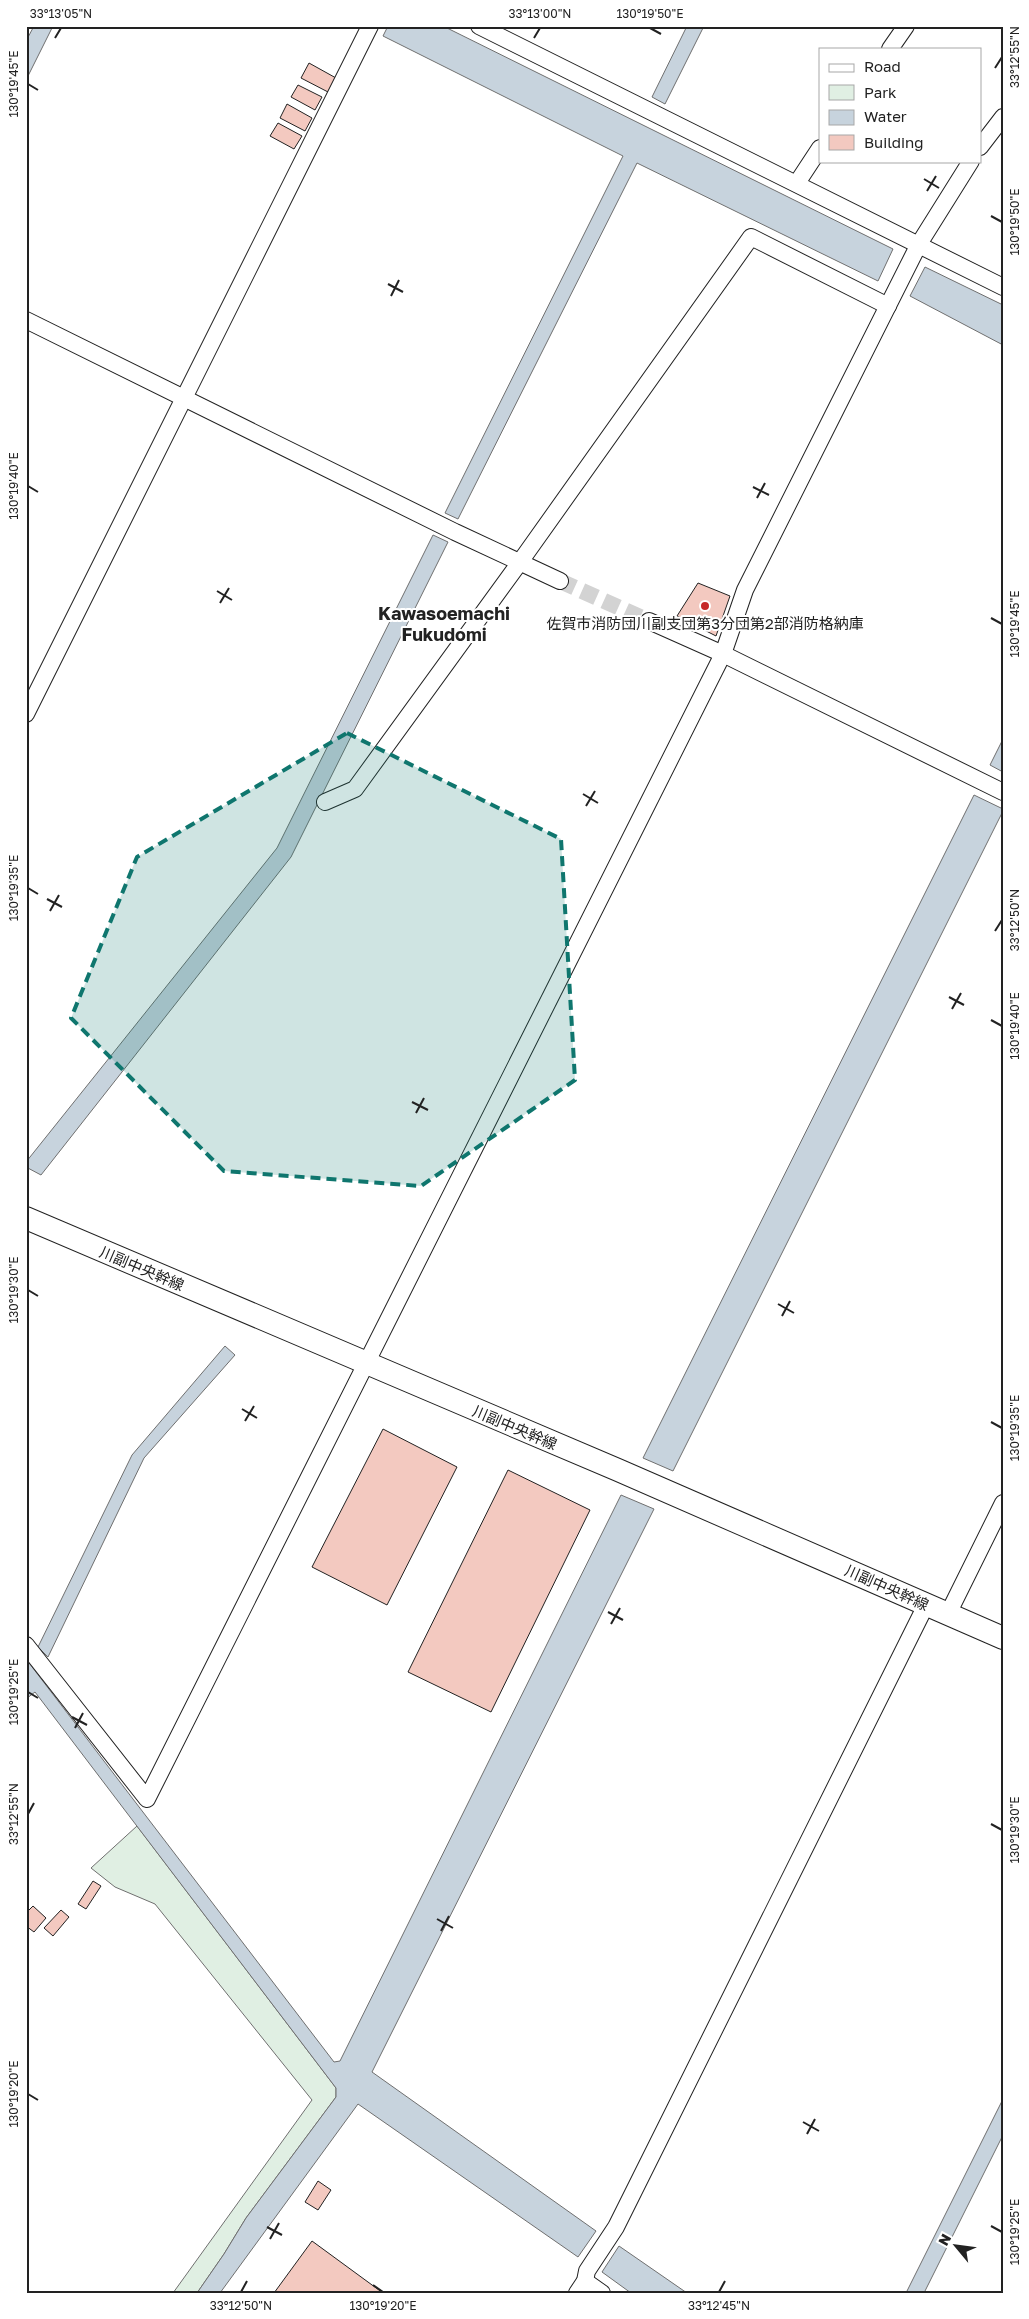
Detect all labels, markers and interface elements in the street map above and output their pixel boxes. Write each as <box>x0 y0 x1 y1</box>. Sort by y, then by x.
text: 33°13'05"N <box>30 6 92 21</box>
text: 33°13'00"N <box>509 6 571 21</box>
text: 130°19'50"E <box>616 6 684 21</box>
text: 33°12'55"N <box>1007 26 1022 88</box>
legend <box>819 48 982 162</box>
text: 130°19'45"E <box>6 51 21 117</box>
text: Road <box>864 57 901 75</box>
text: Park <box>864 83 897 101</box>
text: Water <box>864 107 907 125</box>
text: Building <box>864 133 924 151</box>
text: 130°19'50"E <box>1007 188 1022 256</box>
text: 130°19'40"E <box>6 452 21 520</box>
text: 130°19'45"E <box>1007 591 1022 657</box>
marker: 佐賀市消防団川副支団第3分団第2部消防格納庫 <box>699 600 711 612</box>
district label: Kawasoemachi Fukudomi <box>378 602 510 645</box>
place label: 佐賀市消防団川副支団第3分団第2部消防格納庫 <box>546 614 864 632</box>
text: 130°19'35"E <box>6 855 21 921</box>
text: 33°12'50"N <box>1007 889 1022 951</box>
text: 130°19'40"E <box>1007 992 1022 1060</box>
street label: 川副中央幹線 <box>97 1242 187 1294</box>
text: 130°19'30"E <box>6 1256 21 1324</box>
text: 130°19'35"E <box>1007 1395 1022 1461</box>
street label: 川副中央幹線 <box>470 1401 560 1453</box>
street label: 川副中央幹線 <box>842 1560 932 1614</box>
text: 130°19'25"E <box>6 1659 21 1725</box>
text: 33°12'55"N <box>6 1783 21 1845</box>
text: 130°19'30"E <box>1007 1796 1022 1864</box>
text: 130°19'20"E <box>6 2060 21 2128</box>
text: 130°19'25"E <box>1007 2199 1022 2265</box>
north arrow <box>932 2222 982 2272</box>
text: N <box>934 2231 954 2248</box>
text: 33°12'50"N <box>210 2298 272 2313</box>
text: 130°19'20"E <box>349 2298 417 2313</box>
text: 33°12'45"N <box>688 2298 750 2313</box>

